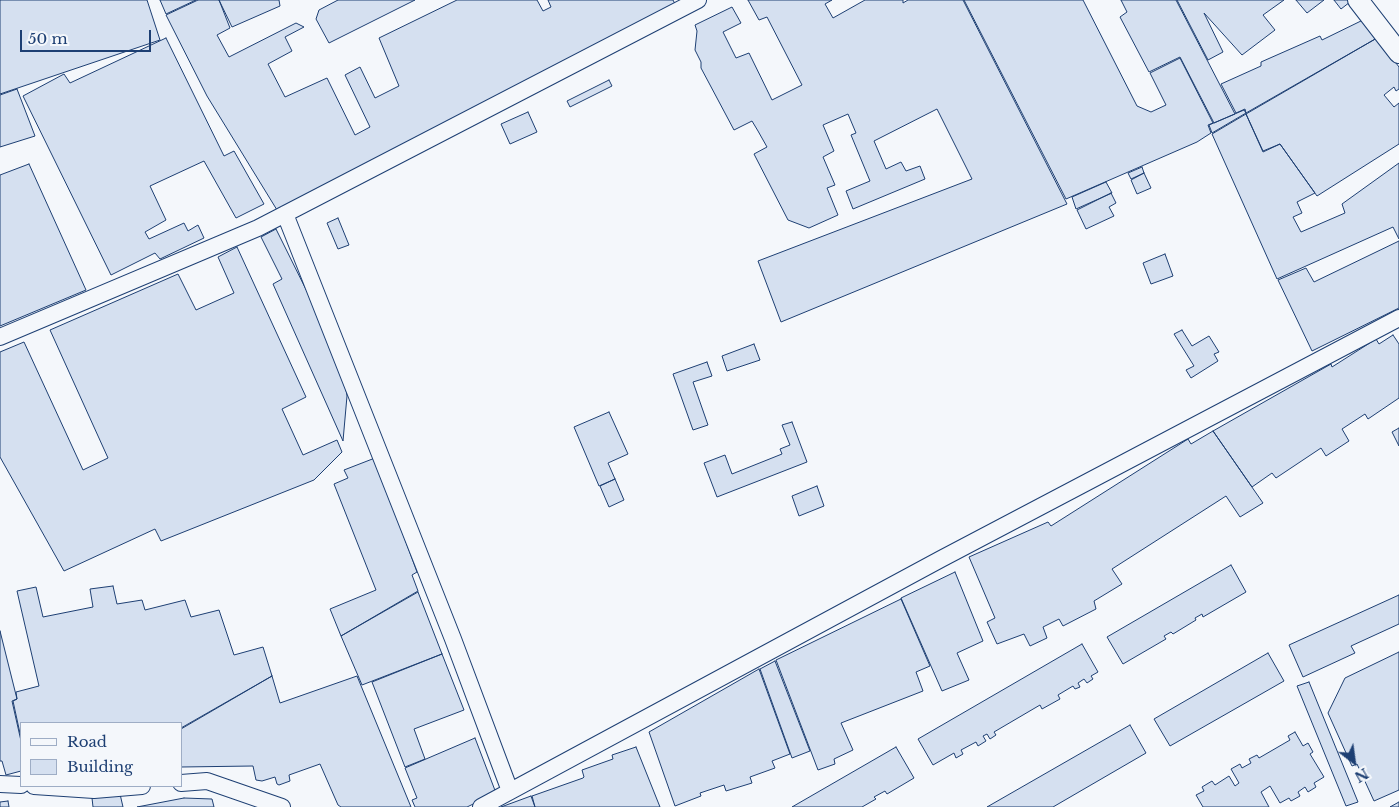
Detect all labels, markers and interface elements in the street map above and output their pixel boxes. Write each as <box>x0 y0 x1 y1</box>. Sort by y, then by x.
scale bar <box>22 20 154 52</box>
text: 50 m <box>28 29 68 48</box>
legend <box>20 722 182 787</box>
text: Road <box>67 732 107 751</box>
north arrow <box>1329 737 1379 787</box>
text: Building <box>67 757 133 776</box>
text: N <box>1351 764 1372 786</box>

